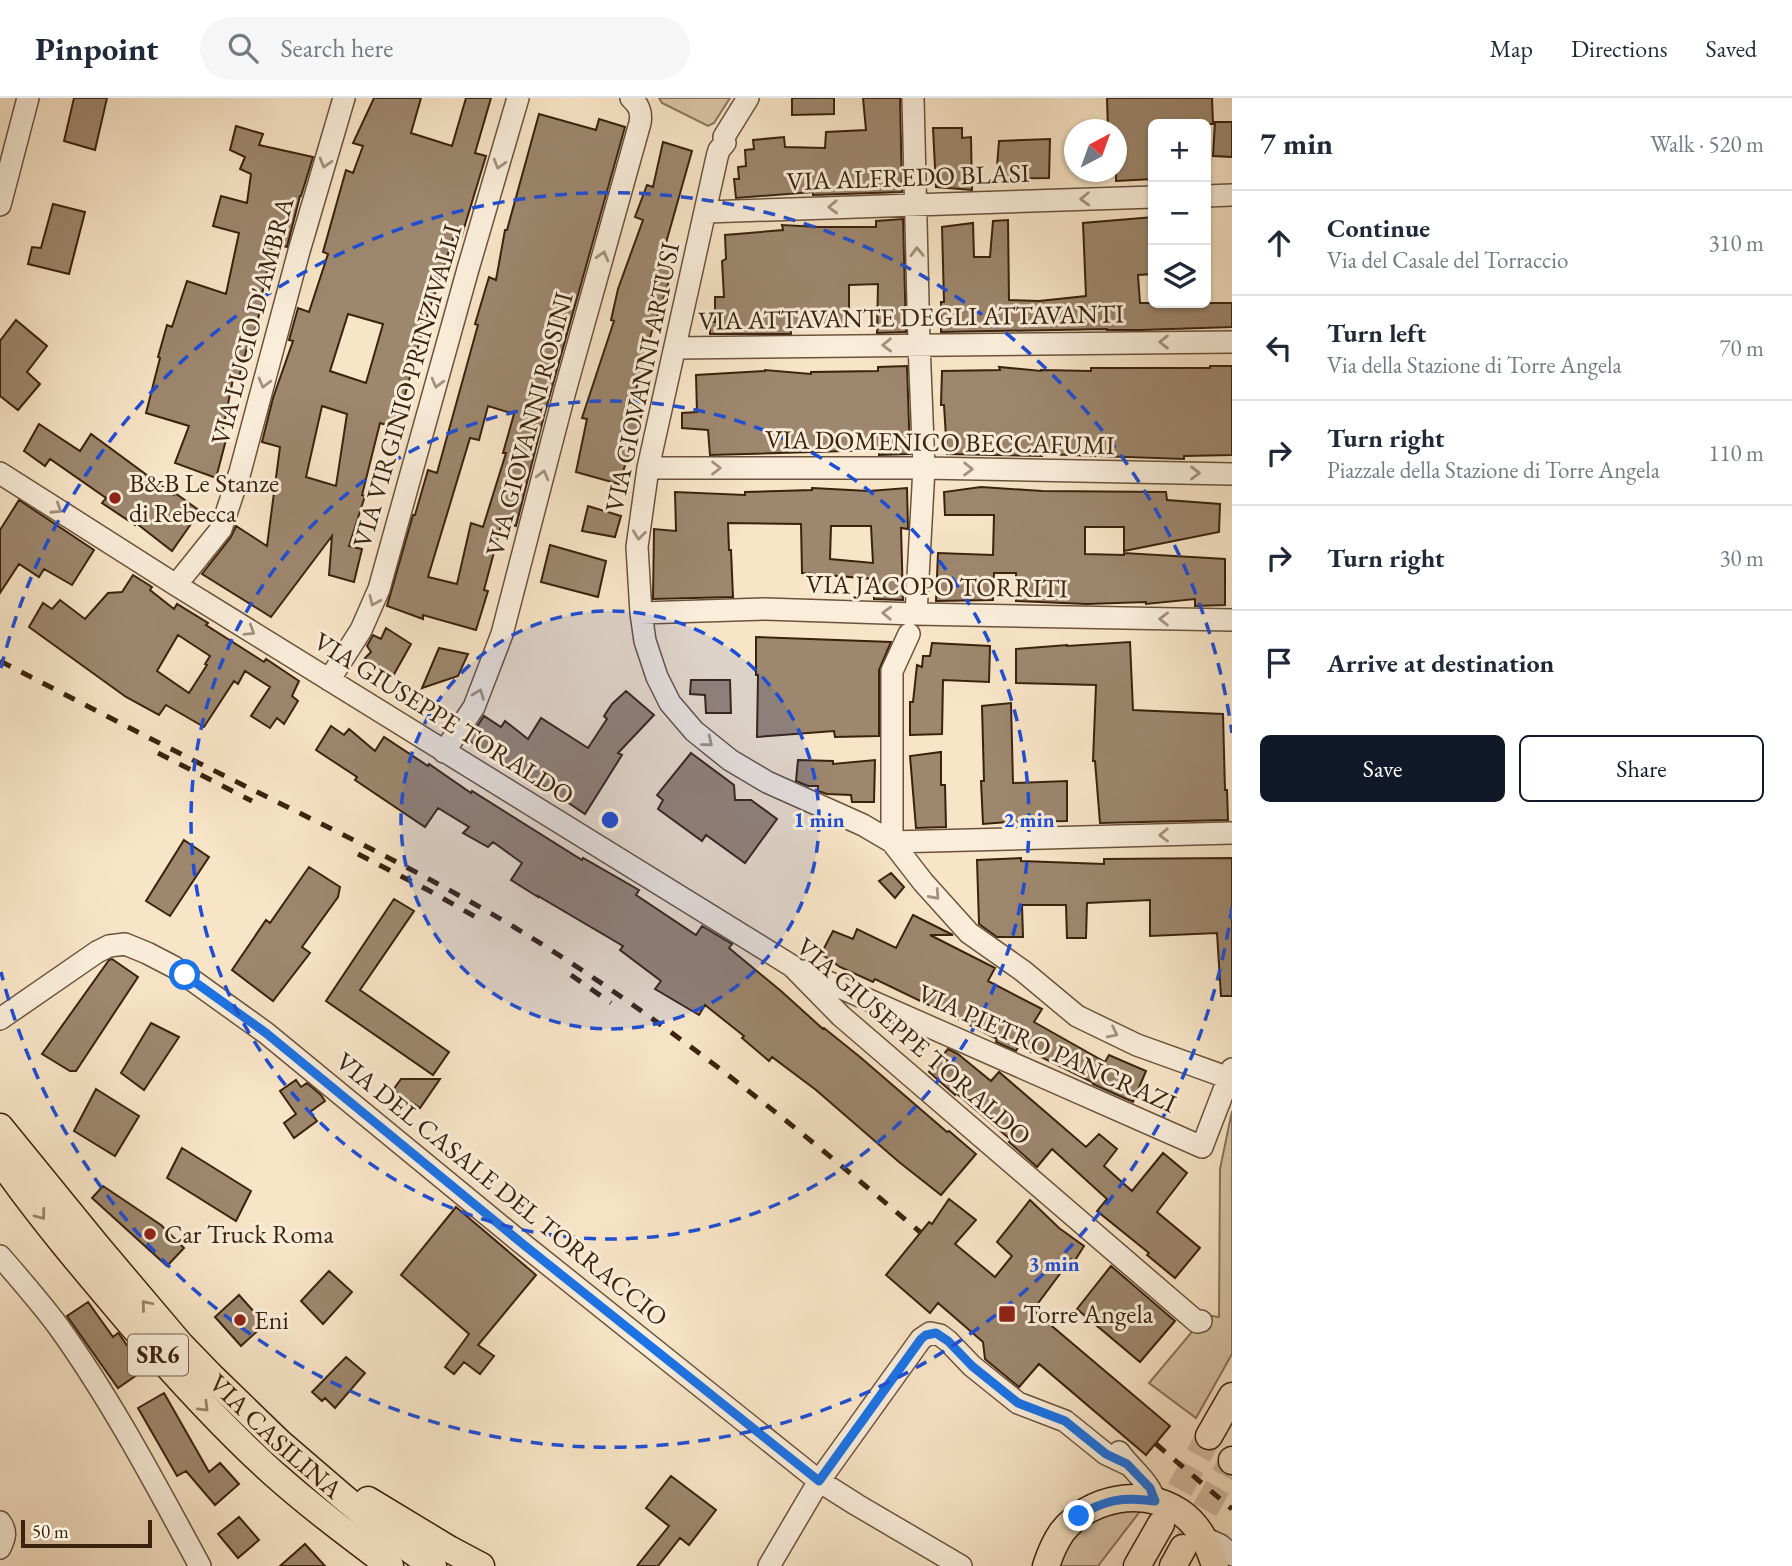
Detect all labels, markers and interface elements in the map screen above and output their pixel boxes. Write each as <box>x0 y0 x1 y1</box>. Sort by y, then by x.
search box <box>200 17 690 80</box>
text: Pinpoint <box>35 27 158 70</box>
icon: search <box>224 29 262 67</box>
text: Search here <box>280 31 393 65</box>
text: Map <box>1490 33 1533 64</box>
text: Directions <box>1571 33 1668 64</box>
text: Saved <box>1706 33 1757 64</box>
north arrow <box>1064 119 1127 182</box>
map controls <box>1148 119 1211 308</box>
button: + <box>1148 119 1211 182</box>
text: 7 min <box>1260 124 1333 163</box>
text: Walk · 520 m <box>1650 129 1764 159</box>
street label: VIA ALFREDO BLASI <box>786 156 1030 198</box>
one-way arrow <box>318 157 333 169</box>
one-way arrow <box>492 157 507 169</box>
button: − <box>1148 182 1211 245</box>
street label: VIA LUCIO D'AMBRA <box>203 192 302 449</box>
one-way arrow <box>1079 192 1090 207</box>
one-way arrow <box>827 200 838 215</box>
text: Continue <box>1327 211 1430 245</box>
street label: VIA VIRGINIO PRINZIVALLI <box>345 220 470 552</box>
icon: ahead <box>1260 224 1298 262</box>
text: 310 m <box>1708 228 1764 258</box>
street label: VIA GIOVANNI ARTUSI <box>597 239 687 515</box>
button: layers <box>1148 245 1211 308</box>
text: Via del Casale del Torraccio <box>1327 245 1568 275</box>
one-way arrow <box>910 247 925 258</box>
one-way arrow <box>595 250 610 262</box>
street label: VIA GIOVANNI ROSINI <box>477 288 581 560</box>
street label: VIA ATTAVANTE DEGLI ATTAVANTI <box>698 296 1124 338</box>
text: Turn left <box>1327 316 1426 350</box>
icon: left <box>1260 329 1298 367</box>
text: 70 m <box>1719 333 1764 363</box>
one-way arrow <box>1158 335 1169 350</box>
one-way arrow <box>882 337 893 352</box>
text: Via della Stazione di Torre Angela <box>1327 350 1622 380</box>
one-way arrow <box>257 376 272 388</box>
one-way arrow <box>431 376 445 388</box>
text: Turn right <box>1327 421 1445 455</box>
street label: VIA DOMENICO BECCAFUMI <box>765 422 1115 462</box>
icon: right <box>1260 434 1298 472</box>
text: 110 m <box>1708 438 1764 468</box>
text: Piazzale della Stazione di Torre Angela <box>1327 455 1660 485</box>
one-way arrow <box>711 460 722 476</box>
one-way arrow <box>963 461 974 477</box>
one-way arrow <box>1191 465 1201 481</box>
place label: B&B Le Stanze di Rebecca <box>129 466 279 530</box>
one-way arrow <box>535 470 549 482</box>
marker: B&B Le Stanze di Rebecca <box>107 490 123 506</box>
one-way arrow <box>50 501 63 514</box>
one-way arrow <box>631 529 646 541</box>
icon: right <box>1260 539 1298 577</box>
text: Turn right <box>1327 541 1445 575</box>
text: 30 m <box>1719 543 1764 573</box>
street label: VIA JACOPO TORRITI <box>806 567 1069 605</box>
one-way arrow <box>368 594 382 606</box>
one-way arrow <box>882 606 893 621</box>
one-way arrow <box>1158 611 1169 626</box>
one-way arrow <box>242 622 255 635</box>
street label: VIA GIUSEPPE TORALDO <box>307 624 581 812</box>
icon: arrive <box>1260 644 1298 682</box>
text: Arrive at destination <box>1327 646 1554 680</box>
one-way arrow <box>471 688 485 700</box>
one-way arrow <box>699 734 712 746</box>
button: Save <box>1260 735 1505 802</box>
button: Share <box>1519 735 1764 802</box>
text: 1 min <box>793 806 845 833</box>
text: 2 min <box>1003 806 1055 833</box>
centre of rings <box>598 808 622 832</box>
one-way arrow <box>1158 827 1169 843</box>
one-way arrow <box>926 887 939 900</box>
street label: VIA GIUSEPPE TORALDO <box>789 930 1039 1152</box>
route start <box>169 959 200 990</box>
street label: VIA PIETRO PANCRAZI <box>912 976 1182 1120</box>
one-way arrow <box>1106 1025 1118 1039</box>
street label: VIA DEL CASALE DEL TORRACCIO <box>329 1044 675 1334</box>
one-way arrow <box>33 1207 46 1219</box>
place label: Car Truck Roma <box>164 1217 335 1251</box>
marker: Car Truck Roma <box>142 1226 158 1242</box>
text: 3 min <box>1028 1250 1080 1277</box>
place label: Torre Angela <box>1023 1297 1154 1331</box>
one-way arrow <box>142 1300 154 1313</box>
place label: Eni <box>254 1303 289 1337</box>
marker: Torre Angela <box>997 1304 1017 1324</box>
marker: Eni <box>232 1312 248 1328</box>
road number: SR6 <box>128 1335 188 1376</box>
street label: VIA CASILINA <box>202 1366 350 1507</box>
one-way arrow <box>196 1398 209 1411</box>
route end <box>1063 1500 1094 1531</box>
scale bar <box>21 1517 152 1549</box>
text: 50 m <box>32 1519 69 1544</box>

